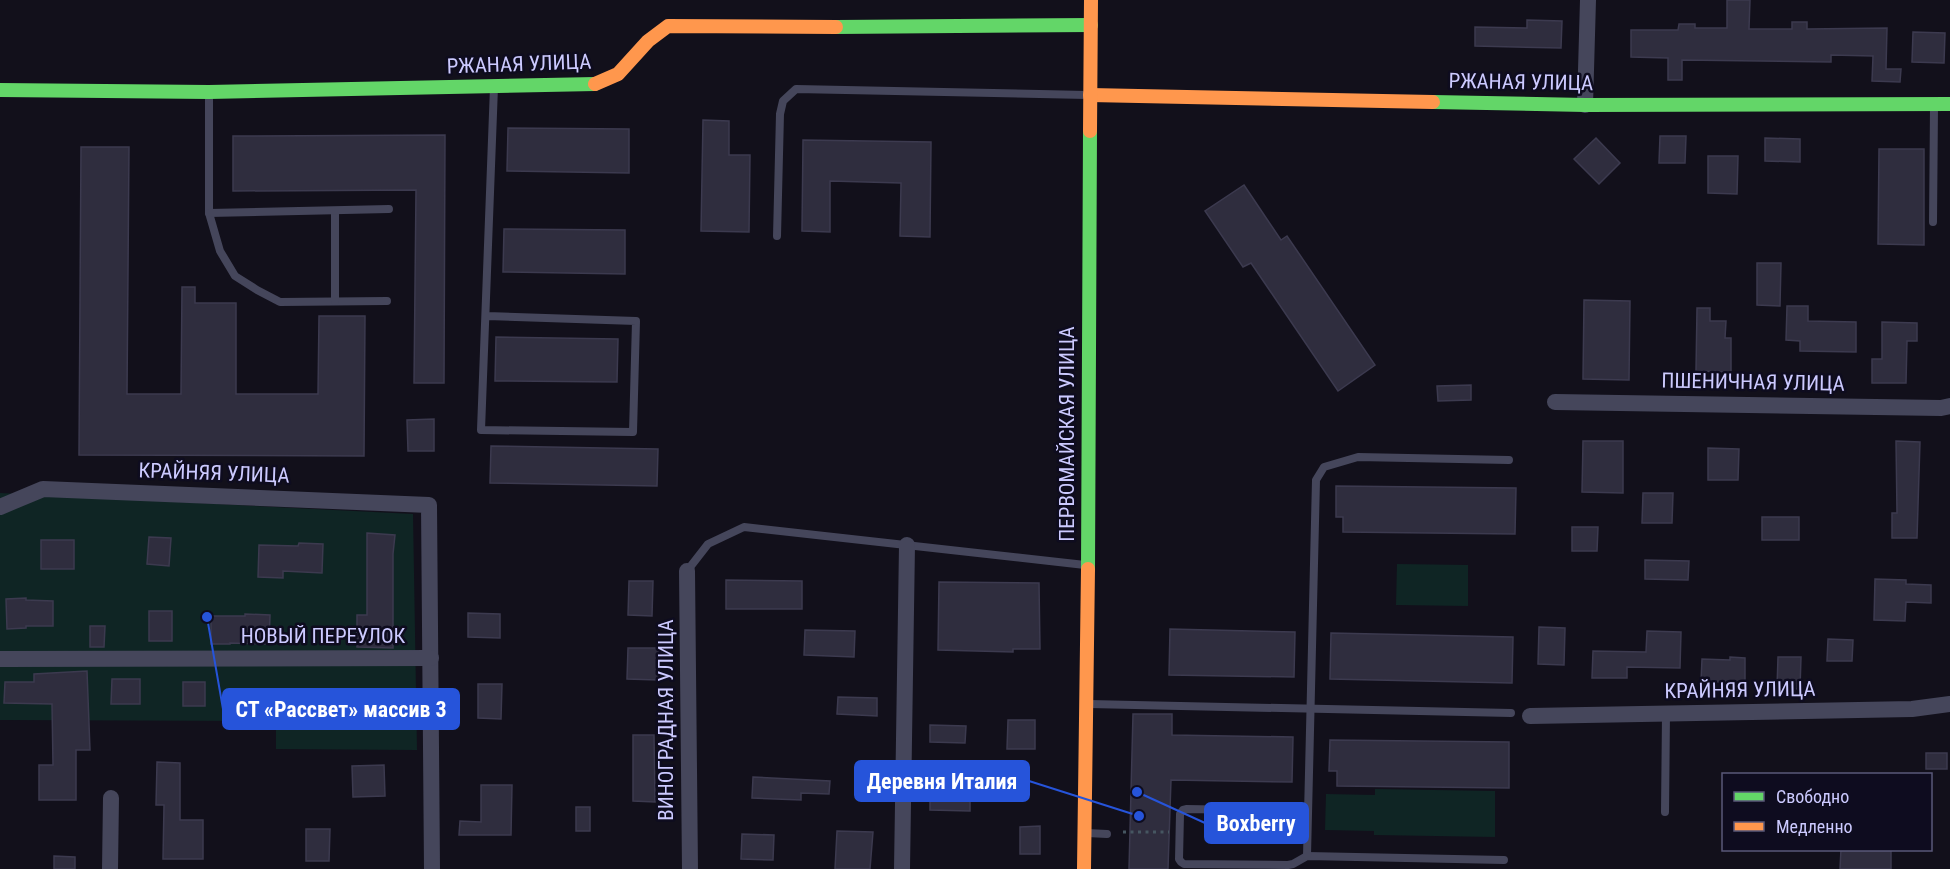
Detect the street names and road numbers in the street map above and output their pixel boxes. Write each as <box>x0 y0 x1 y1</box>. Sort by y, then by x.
street label: РЖАНАЯ УЛИЦА <box>446 49 592 79</box>
street label: РЖАНАЯ УЛИЦА <box>1448 69 1594 95</box>
street label: ПЕРВОМАЙСКАЯ УЛИЦА <box>1055 326 1079 542</box>
street label: ПШЕНИЧНАЯ УЛИЦА <box>1661 368 1845 396</box>
street label: КРАЙНЯЯ УЛИЦА <box>138 458 290 488</box>
street label: ВИНОГРАДНАЯ УЛИЦА <box>654 619 678 821</box>
street label: НОВЫЙ ПЕРЕУЛОК <box>241 624 406 648</box>
street label: КРАЙНЯЯ УЛИЦА <box>1664 677 1816 703</box>

